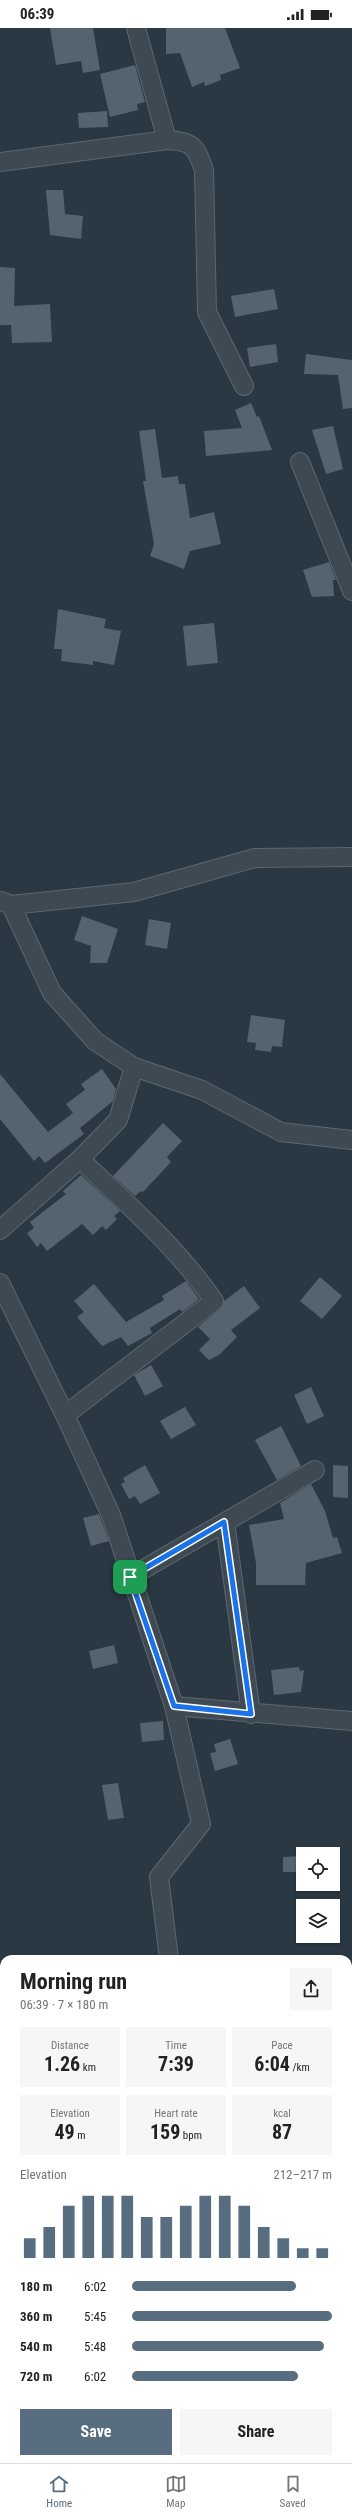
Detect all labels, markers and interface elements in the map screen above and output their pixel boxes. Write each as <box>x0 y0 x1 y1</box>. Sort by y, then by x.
text: 06:39 <box>20 5 54 23</box>
pin <box>113 1560 147 1594</box>
icon: arrive <box>119 1566 141 1588</box>
map controls <box>296 1847 340 1943</box>
button: locate <box>296 1847 340 1891</box>
button: layers <box>296 1899 340 1943</box>
button: share <box>290 1968 332 2010</box>
text: Morning run <box>20 1969 127 1994</box>
text: 06:39 · 7 × 180 m <box>20 1997 108 2012</box>
text: Distance <box>51 2039 89 2052</box>
text: Time <box>165 2039 187 2052</box>
text: Pace <box>271 2039 293 2052</box>
text: 1.26 <box>44 2052 80 2076</box>
text: 7:39 <box>158 2052 194 2076</box>
text: 6:04 <box>254 2052 290 2076</box>
text: km <box>80 2061 96 2074</box>
text: /km <box>290 2061 310 2074</box>
text: Elevation <box>50 2107 90 2120</box>
text: Heart rate <box>154 2107 198 2120</box>
text: kcal <box>273 2107 291 2120</box>
text: 49 <box>54 2120 75 2144</box>
text: 159 <box>150 2120 180 2144</box>
text: 87 <box>272 2120 292 2144</box>
text: m <box>75 2129 86 2142</box>
text: bpm <box>180 2129 202 2142</box>
text: Elevation <box>20 2167 67 2182</box>
text: 212–217 m <box>273 2167 332 2182</box>
text: 180 m <box>20 2279 52 2294</box>
text: 6:02 <box>84 2279 106 2294</box>
text: 360 m <box>20 2309 52 2324</box>
text: 5:45 <box>84 2309 106 2324</box>
text: 540 m <box>20 2339 52 2354</box>
text: 5:48 <box>84 2339 106 2354</box>
text: 720 m <box>20 2369 52 2384</box>
text: 6:02 <box>84 2369 106 2384</box>
button: Save <box>20 2409 172 2455</box>
button: Share <box>180 2409 332 2455</box>
tab: Home <box>46 2473 72 2510</box>
tab: Map <box>165 2473 187 2510</box>
tab: Saved <box>280 2473 306 2510</box>

